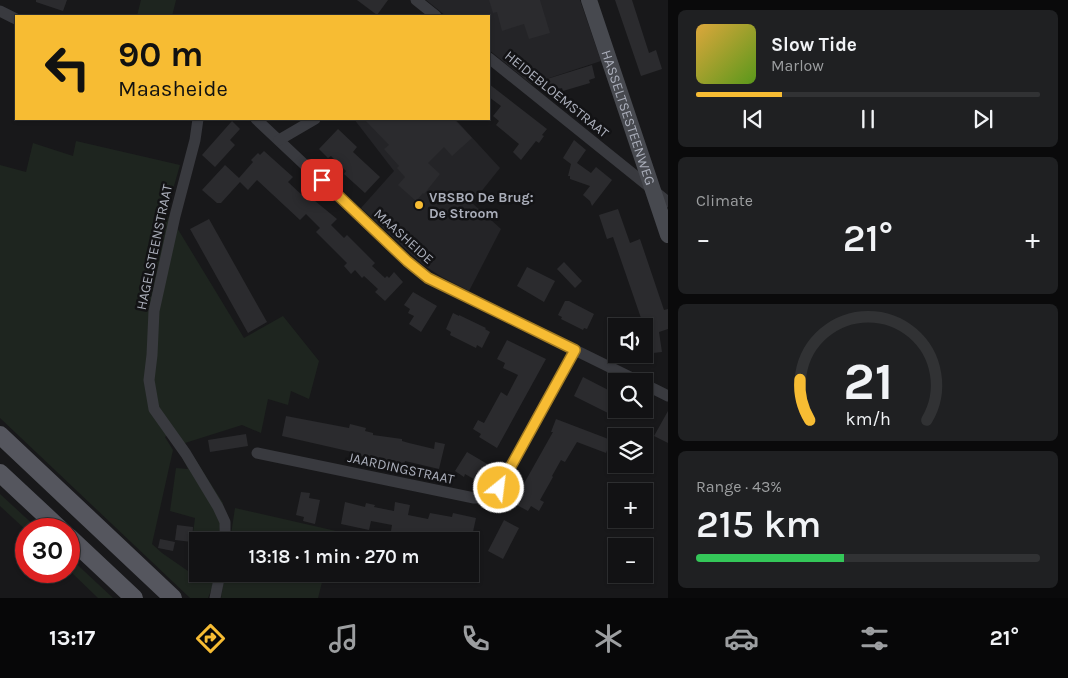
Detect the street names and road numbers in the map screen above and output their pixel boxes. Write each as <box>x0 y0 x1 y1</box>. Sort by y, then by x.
street label: HEIDEBLOEMSTRAAT <box>501 47 612 142</box>
street label: HASSELTSESTEENWEG <box>597 48 659 188</box>
street label: HAGELSTEENSTRAAT <box>133 183 176 312</box>
street label: MAASHEIDE <box>370 205 437 268</box>
street label: JAARDINGSTRAAT <box>346 449 456 488</box>

